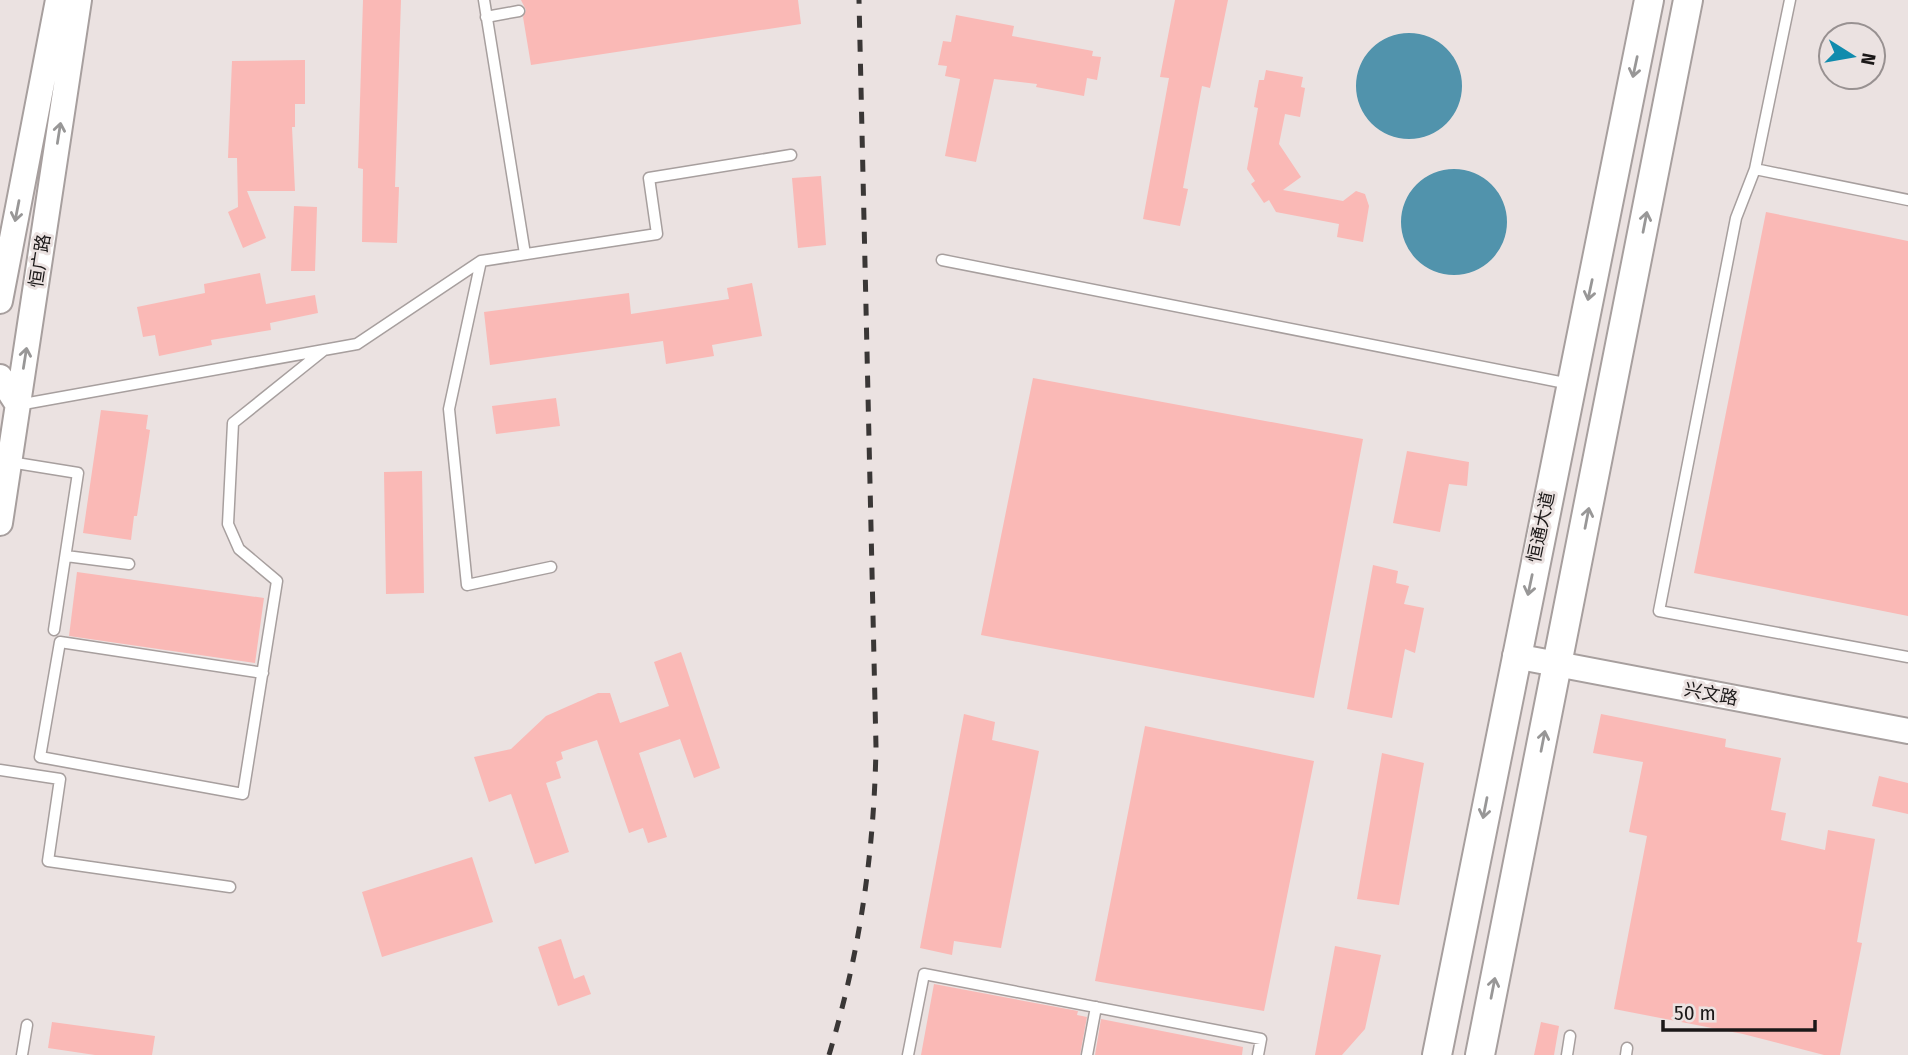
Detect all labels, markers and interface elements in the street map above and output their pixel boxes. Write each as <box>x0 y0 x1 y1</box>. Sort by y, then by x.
north arrow <box>1817 21 1887 91</box>
text: N <box>1856 51 1881 67</box>
one-way arrow <box>1628 55 1642 78</box>
one-way arrow <box>53 122 66 145</box>
one-way arrow <box>10 199 24 222</box>
one-way arrow <box>1638 211 1652 234</box>
street label: 恒广路 <box>25 233 55 289</box>
one-way arrow <box>1583 278 1596 301</box>
one-way arrow <box>19 347 32 370</box>
street label: 恒通大道 <box>1523 489 1559 565</box>
one-way arrow <box>1580 507 1594 530</box>
one-way arrow <box>1522 573 1536 596</box>
street label: 兴文路 <box>1682 678 1740 710</box>
one-way arrow <box>1536 730 1550 753</box>
one-way arrow <box>1478 796 1492 819</box>
one-way arrow <box>1487 977 1501 1000</box>
scale bar <box>1663 988 1815 1032</box>
text: 50 m <box>1674 1000 1716 1026</box>

